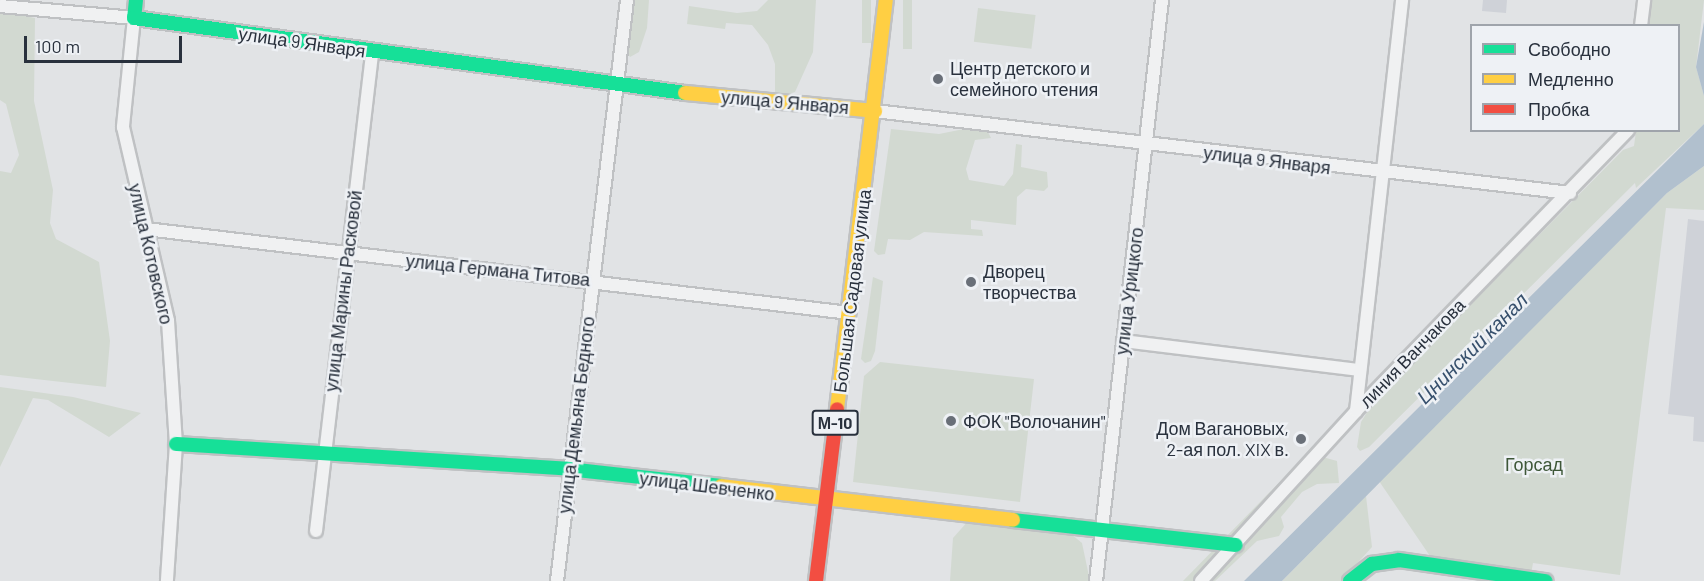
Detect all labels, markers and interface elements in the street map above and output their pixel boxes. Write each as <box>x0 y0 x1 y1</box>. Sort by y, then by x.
street label: улица 9 Января <box>237 22 367 62</box>
scale bar <box>27 24 184 62</box>
legend <box>1470 24 1680 132</box>
text: 100 m <box>35 35 80 57</box>
text: Свободно <box>1528 38 1611 60</box>
place label: Центр детского и семейного чтения <box>950 58 1098 100</box>
text: Медленно <box>1528 68 1614 90</box>
marker: Центр детского и семейного чтения <box>931 72 945 86</box>
street label: улица 9 Января <box>720 86 850 118</box>
text: Пробка <box>1528 98 1590 120</box>
street label: улица 9 Января <box>1202 141 1332 179</box>
street label: улица Котовского <box>124 181 178 327</box>
street label: Большая Садовая улица <box>829 188 875 394</box>
street label: улица Марины Расковой <box>320 189 366 393</box>
street label: улица Урицкого <box>1110 226 1148 356</box>
street label: улица Германа Титова <box>405 250 591 290</box>
place label: Дворец творчества <box>983 261 1076 304</box>
marker: Дворец творчества <box>964 275 978 289</box>
water label: Цнинский канал <box>1412 288 1532 408</box>
street label: линия Ванчакова <box>1355 294 1469 412</box>
street label: улица Демьяна Бедного <box>553 315 599 515</box>
road number: М-10 <box>811 410 859 436</box>
place label: ФОК "Волочанин" <box>963 410 1106 432</box>
marker: ФОК "Волочанин" <box>944 414 958 428</box>
place label: Дом Вагановых, 2-ая пол. XIX в. <box>1156 418 1289 460</box>
marker: Дом Вагановых, 2-ая пол. XIX в. <box>1294 432 1308 446</box>
park label: Горсад <box>1505 453 1563 475</box>
street label: улица Шевченко <box>638 467 776 505</box>

